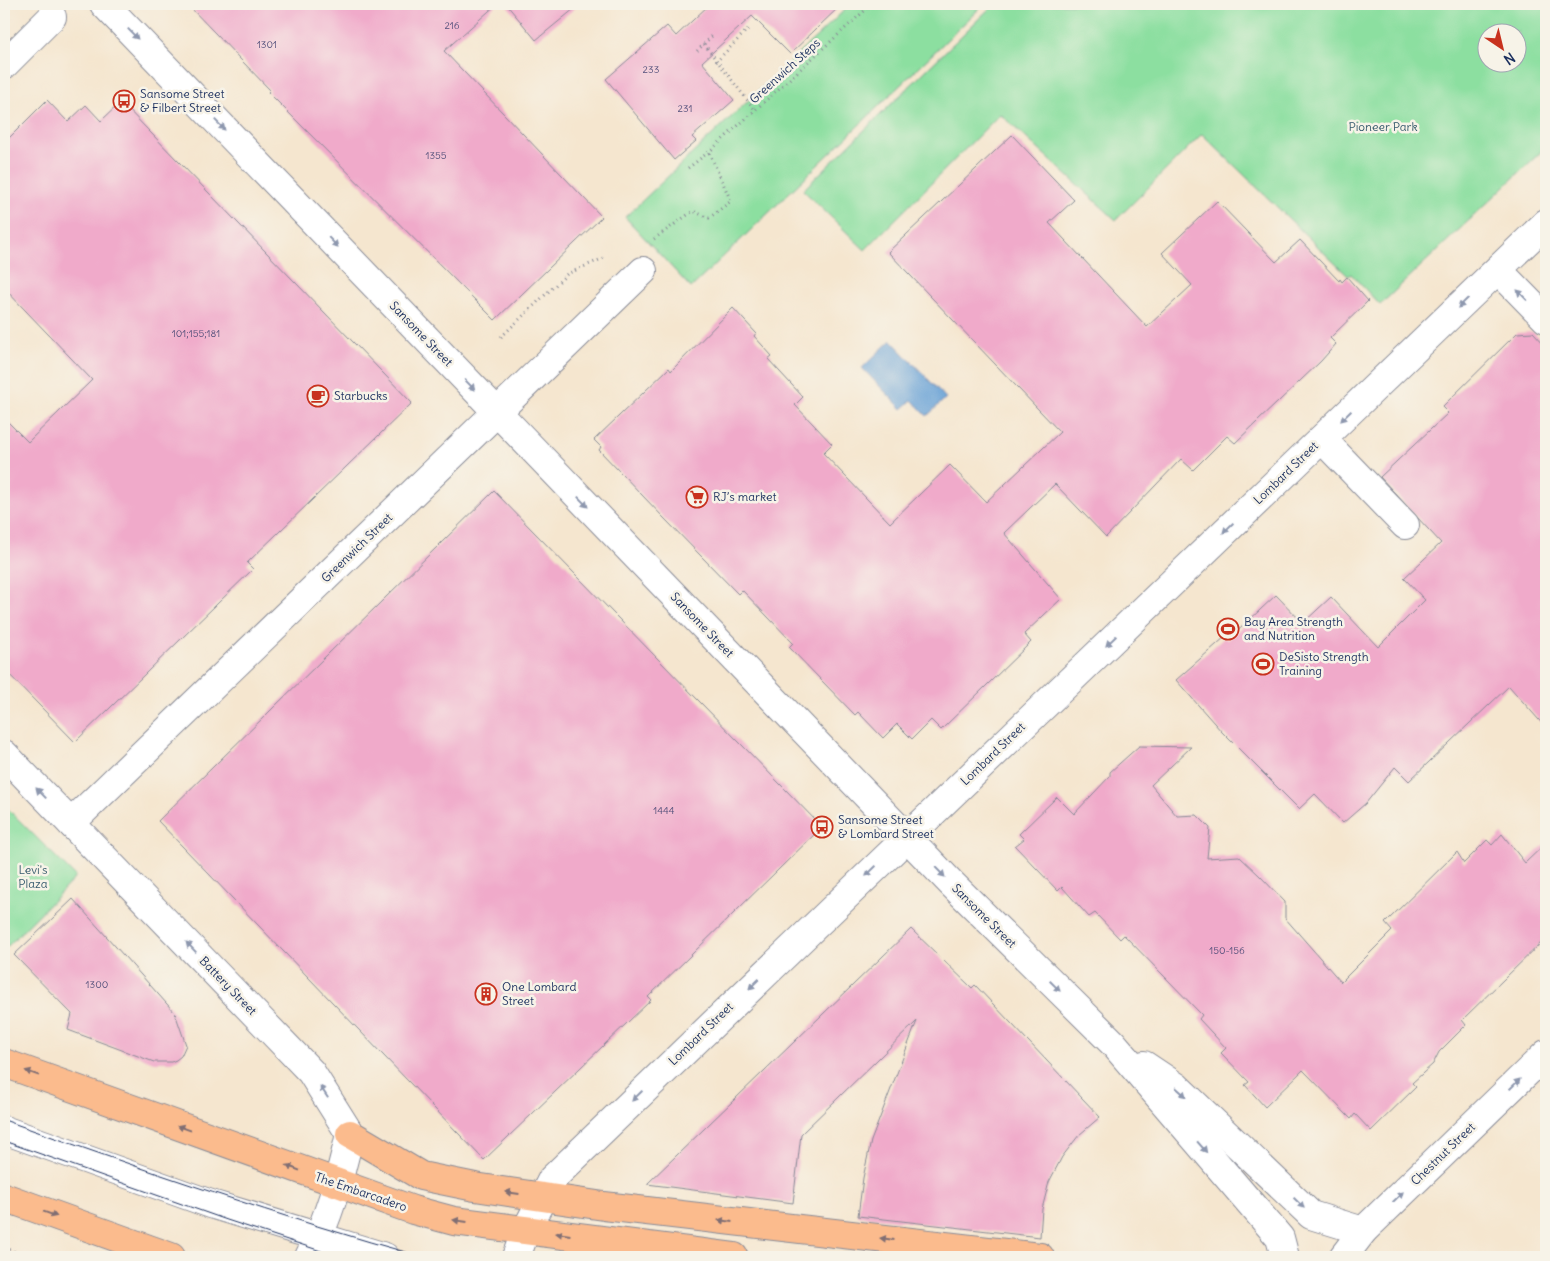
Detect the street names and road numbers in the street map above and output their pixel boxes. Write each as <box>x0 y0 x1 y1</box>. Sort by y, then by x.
street label: Greenwich Steps <box>746 35 823 106</box>
street label: Sansome Street <box>387 298 456 369</box>
street label: Lombard Street <box>1250 438 1321 507</box>
street label: Greenwich Street <box>318 510 395 585</box>
street label: Sansome Street <box>668 589 737 660</box>
street label: Lombard Street <box>957 719 1028 788</box>
street label: Sansome Street <box>949 880 1020 951</box>
street label: Battery Street <box>197 953 260 1018</box>
street label: Lombard Street <box>665 999 736 1068</box>
street label: Chestnut Street <box>1407 1119 1478 1188</box>
street label: The Embarcadero <box>313 1169 409 1214</box>

